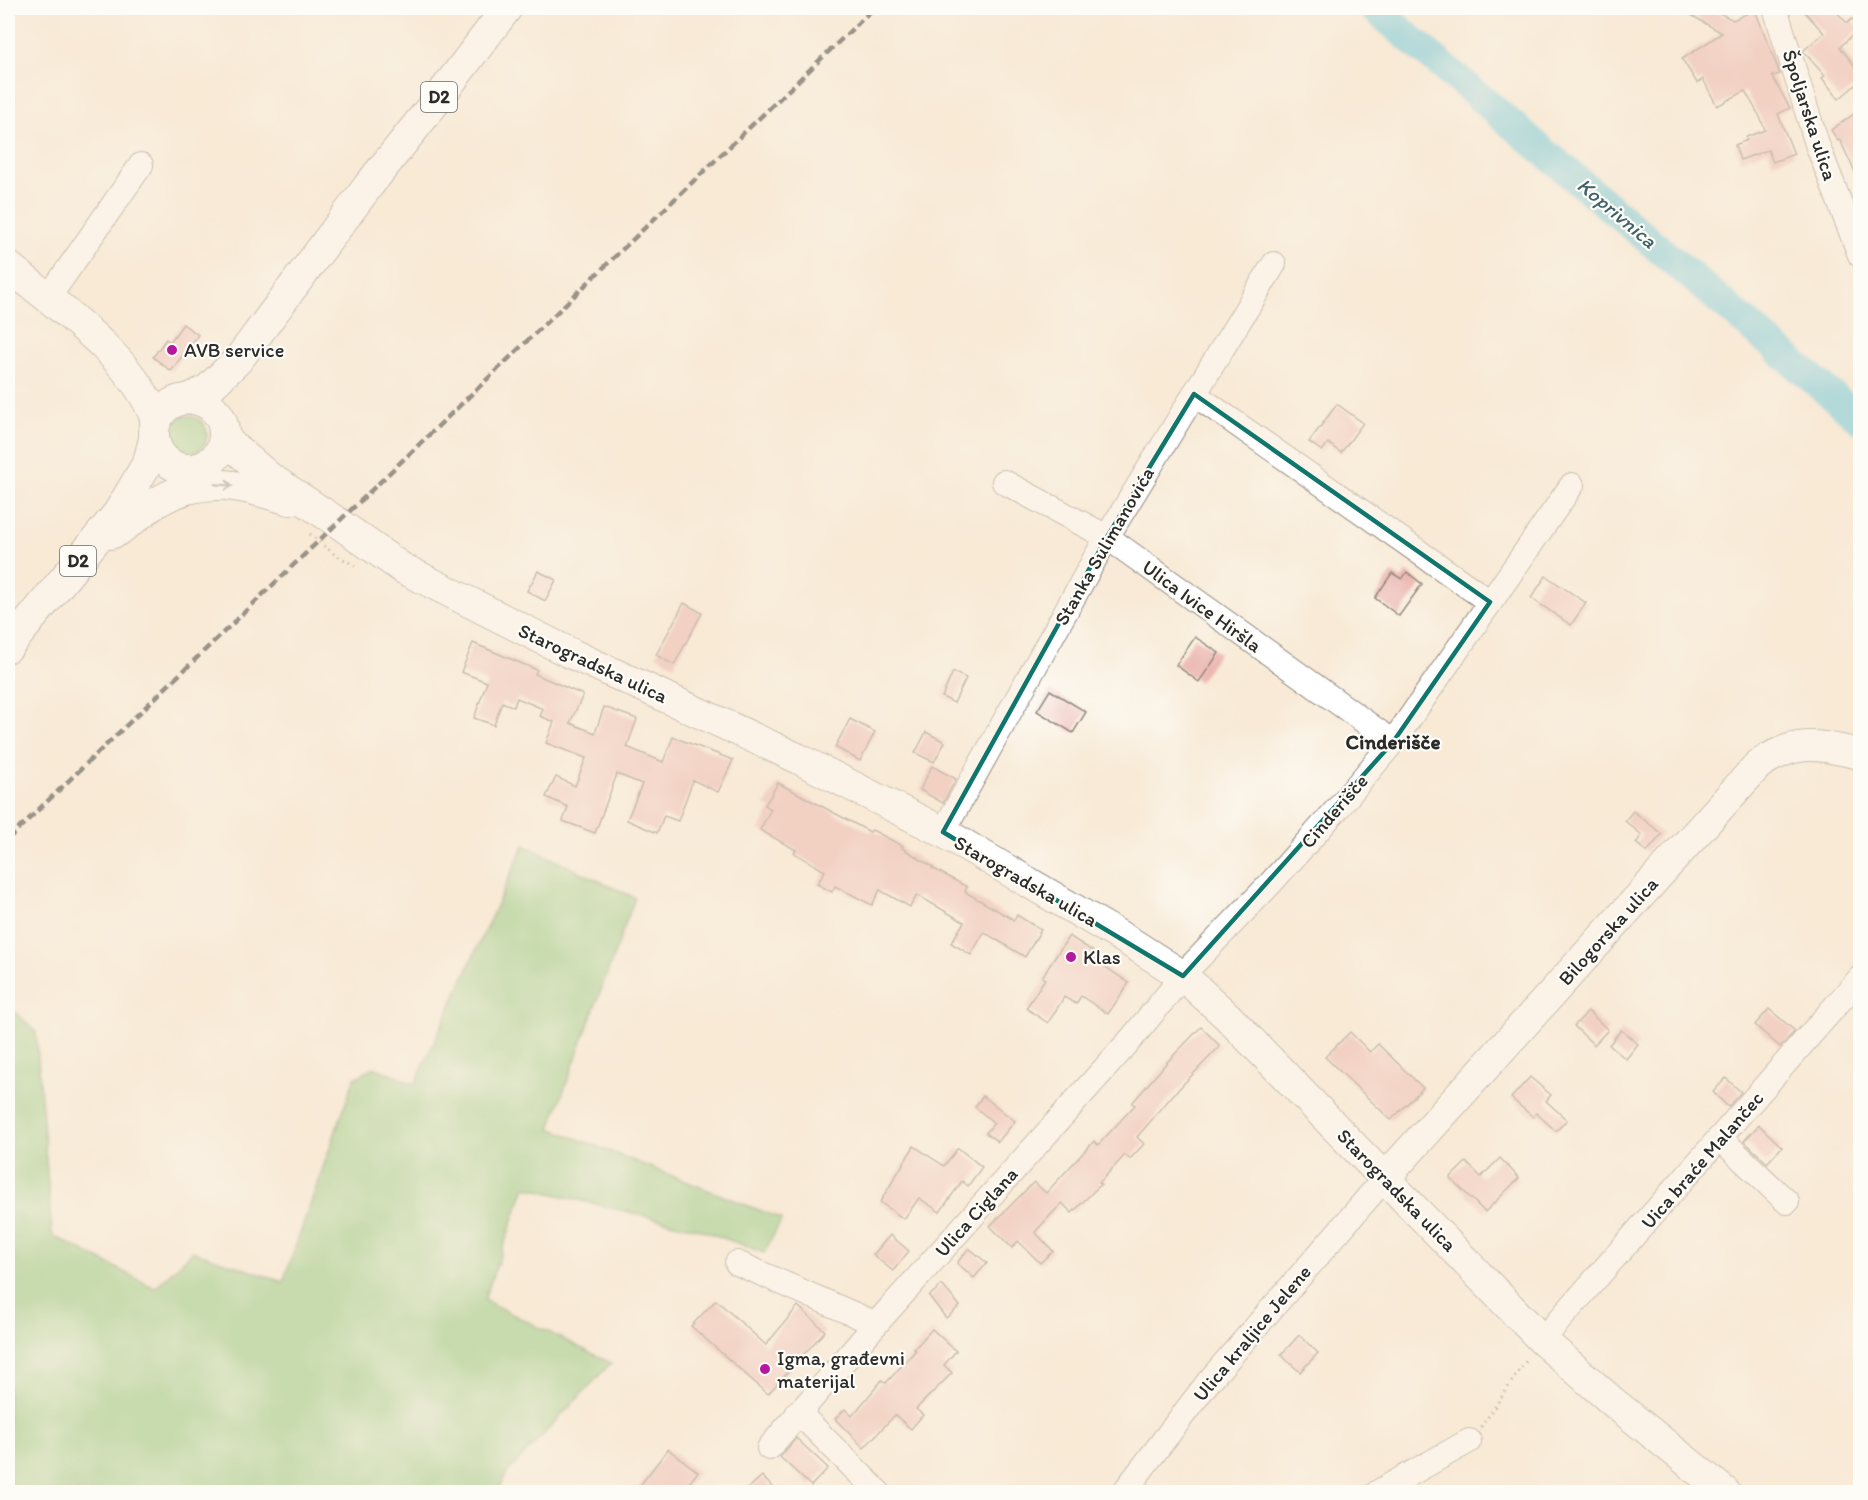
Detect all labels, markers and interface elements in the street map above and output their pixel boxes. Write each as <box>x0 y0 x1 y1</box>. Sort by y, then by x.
street label: Špoljarska ulica <box>1778 47 1843 184</box>
road number: D2 <box>421 82 457 112</box>
water label: Koprivnica <box>1573 172 1662 253</box>
place label: AVB service <box>184 338 284 362</box>
marker: AVB service <box>165 343 179 357</box>
street label: Stanka Sulimanovića <box>1049 462 1159 629</box>
one-way arrow <box>214 480 234 491</box>
road number: D2 <box>60 546 96 576</box>
street label: Ulica Ivice Hiršla <box>1138 555 1267 658</box>
street label: Starogradska ulica <box>515 618 672 708</box>
district label: Cinderišče <box>1346 729 1440 754</box>
street label: Cinderišče <box>1295 769 1373 853</box>
street label: Starogradska ulica <box>950 830 1103 932</box>
street label: Bilogorska ulica <box>1553 871 1663 990</box>
place label: Klas <box>1083 945 1121 969</box>
marker: Klas <box>1064 950 1078 964</box>
street label: Uica braće Malančec <box>1636 1086 1768 1234</box>
street label: Starogradska ulica <box>1332 1123 1462 1257</box>
street label: Ulica Ciglana <box>930 1162 1023 1262</box>
street label: Ulica kraljice Jelene <box>1188 1260 1316 1406</box>
place label: Igma, građevni materijal <box>777 1346 905 1393</box>
marker: Igma, građevni materijal <box>758 1362 772 1376</box>

